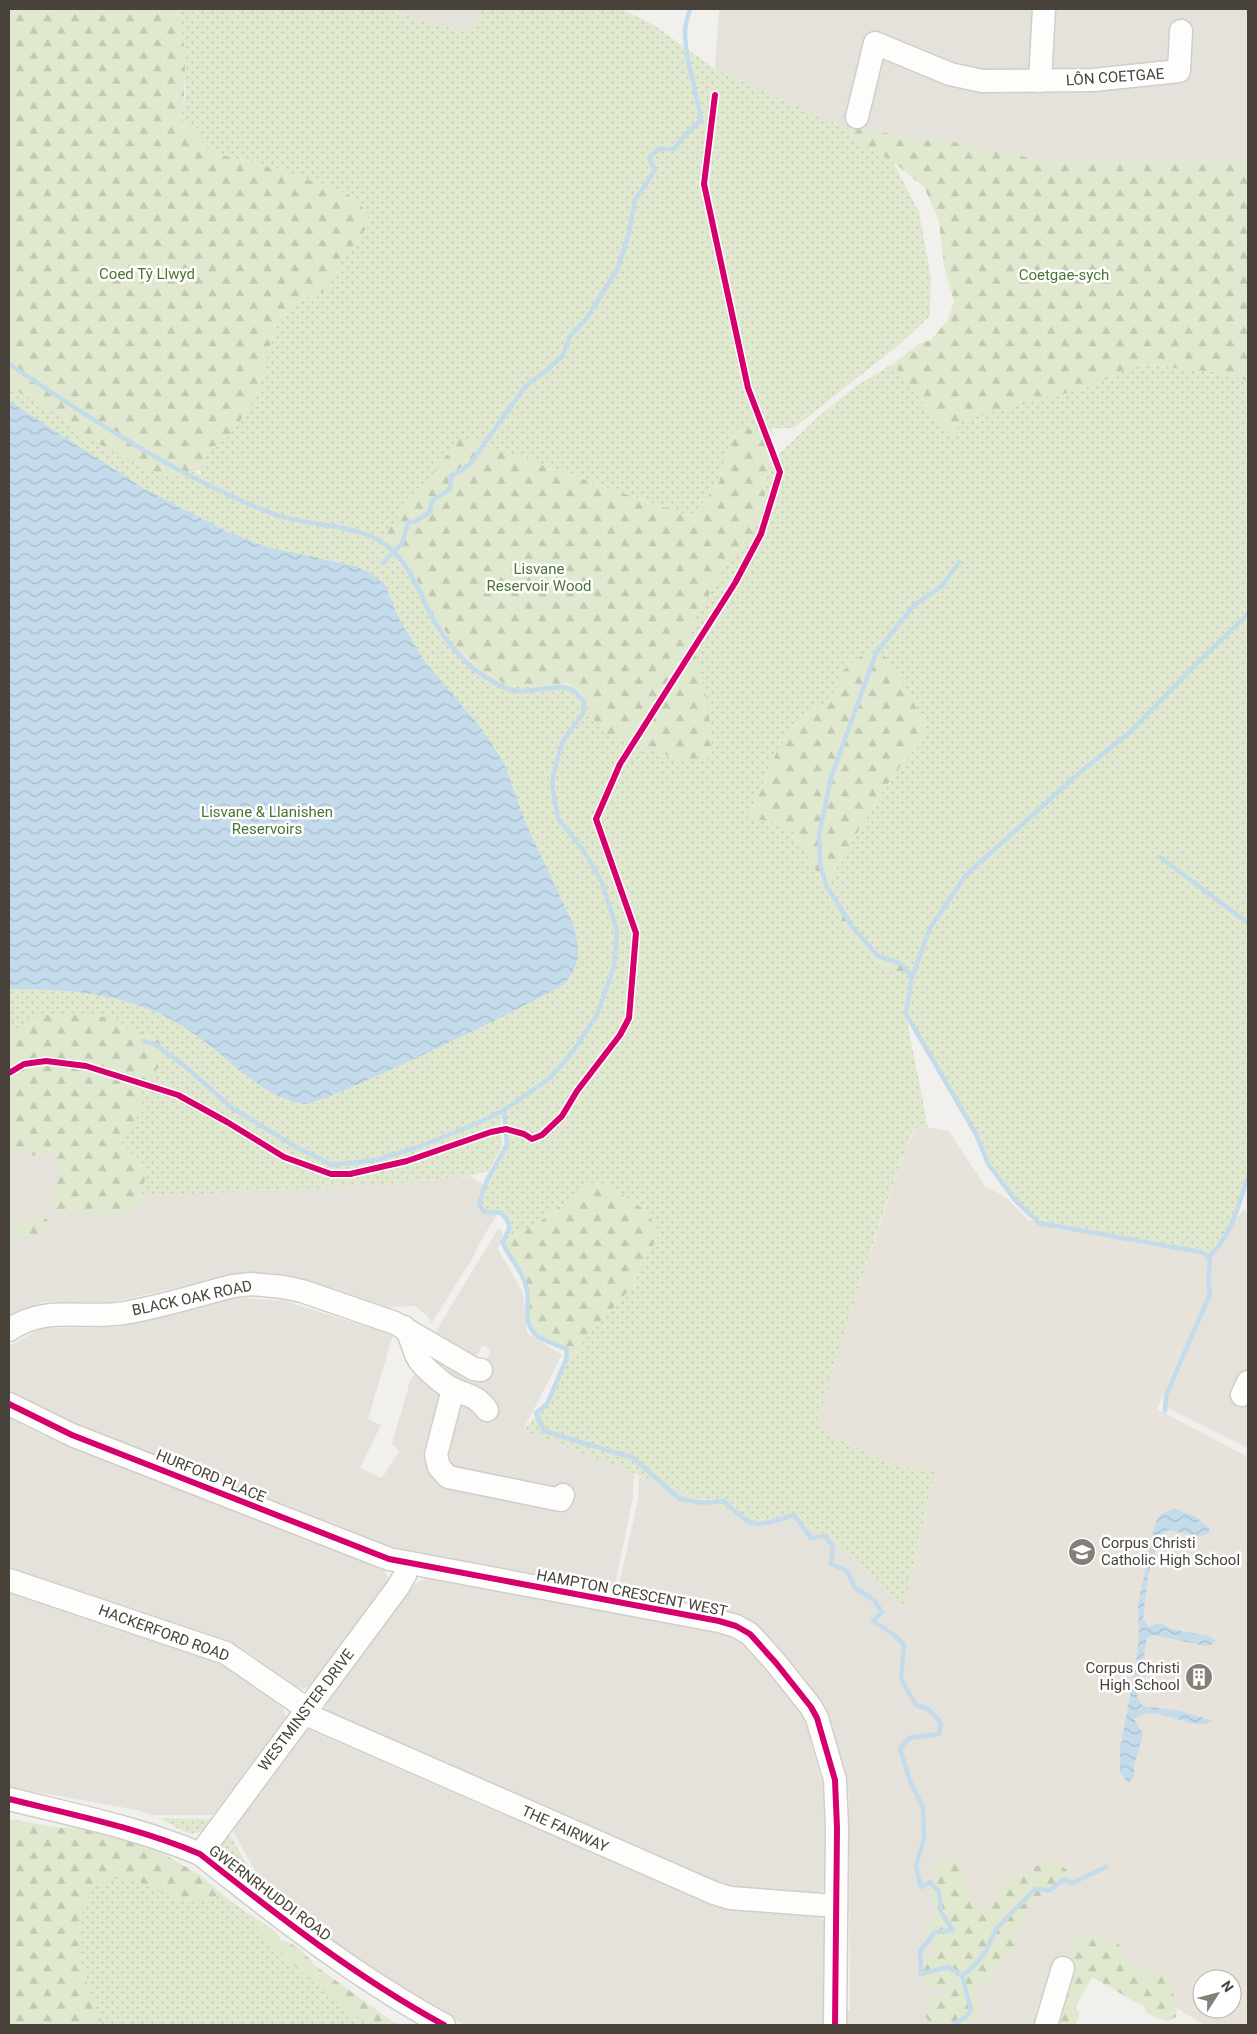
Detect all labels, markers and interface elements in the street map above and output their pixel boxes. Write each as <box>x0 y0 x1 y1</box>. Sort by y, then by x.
street label: LÔN COETGAE <box>1065 65 1165 89</box>
park label: Coed Tŷ Llwyd <box>99 265 195 283</box>
park label: Coetgae-sych <box>1019 266 1109 284</box>
park label: Lisvane Reservoir Wood <box>487 560 591 595</box>
park label: Lisvane & Llanishen Reservoirs <box>201 803 333 838</box>
street label: BLACK OAK ROAD <box>130 1276 254 1320</box>
street label: HURFORD PLACE <box>153 1446 269 1506</box>
place label: Corpus Christi Catholic High School <box>1101 1534 1240 1569</box>
school or university icon: Corpus Christi Catholic High School <box>1067 1537 1097 1567</box>
street label: HAMPTON CRESCENT WEST <box>535 1566 729 1620</box>
street label: HACKERFORD ROAD <box>96 1601 232 1665</box>
street label: WESTMINSTER DRIVE <box>254 1645 358 1775</box>
place label: Corpus Christi High School <box>1085 1659 1180 1694</box>
building icon: Corpus Christi High School <box>1184 1662 1214 1692</box>
street label: THE FAIRWAY <box>519 1802 611 1856</box>
street label: GWERNRHUDDI ROAD <box>205 1841 335 1945</box>
north arrow <box>1192 1969 1242 2019</box>
text: N <box>1218 1978 1237 1995</box>

